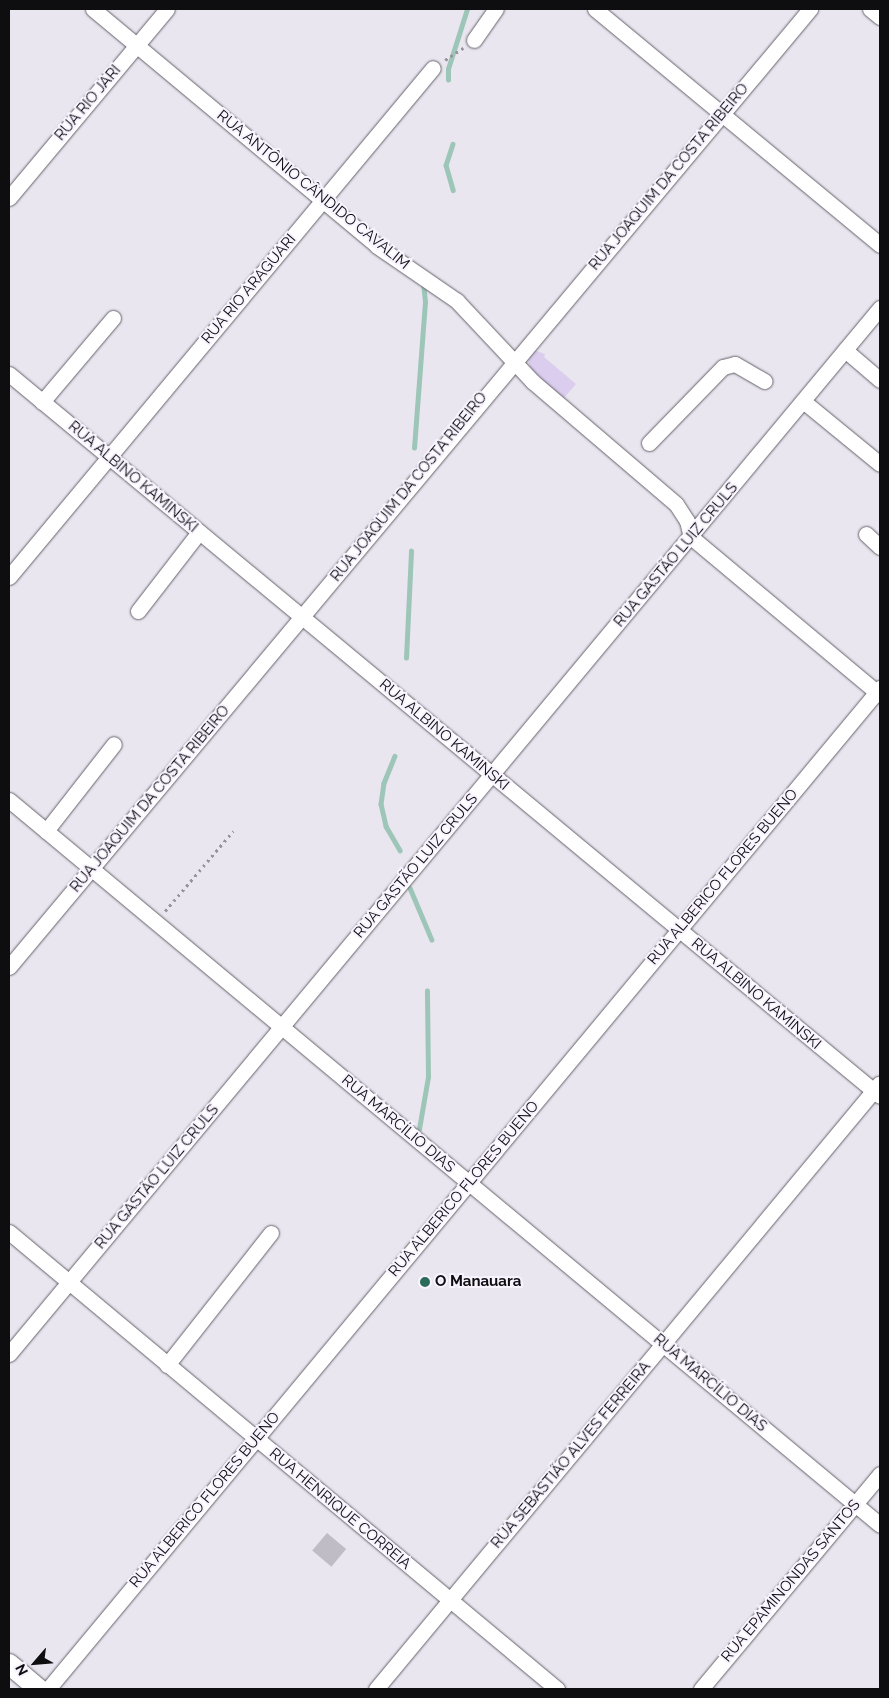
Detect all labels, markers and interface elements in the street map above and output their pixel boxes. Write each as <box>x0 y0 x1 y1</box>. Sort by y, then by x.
street label: RUA RIO JARI <box>51 61 125 145</box>
street label: RUA JOAQUIM DA COSTA RIBEIRO <box>585 79 753 275</box>
street label: RUA ANTÔNIO CÂNDIDO CAVALIM <box>213 106 413 274</box>
street label: RUA RIO ARAGUARI <box>198 230 300 348</box>
street label: RUA JOAQUIM DA COSTA RIBEIRO <box>326 388 492 586</box>
street label: RUA ALBINO KAMINSKI <box>64 417 202 537</box>
street label: RUA GASTÃO LUIZ CRULS <box>610 479 742 631</box>
street label: RUA ALBINO KAMINSKI <box>375 675 513 795</box>
street label: RUA JOAQUIM DA COSTA RIBEIRO <box>66 701 234 897</box>
street label: RUA ALBERICO FLORES BUENO <box>644 785 802 969</box>
street label: RUA GASTÃO LUIZ CRULS <box>350 790 482 942</box>
street label: RUA ALBINO KAMINSKI <box>687 934 825 1054</box>
street label: RUA MARCÍLIO DIAS <box>338 1071 458 1177</box>
street label: RUA ALBERICO FLORES BUENO <box>385 1097 543 1281</box>
street label: RUA GASTÃO LUIZ CRULS <box>91 1101 223 1253</box>
place label: O Manauara <box>435 1273 521 1291</box>
marker: O Manauara <box>419 1276 431 1288</box>
street label: RUA MARCÍLIO DIAS <box>650 1330 770 1436</box>
street label: RUA SEBASTIÃO ALVES FERREIRA <box>487 1358 655 1552</box>
street label: RUA ALBERICO FLORES BUENO <box>126 1408 284 1592</box>
street label: RUA HENRIQUE CORREIA <box>265 1444 415 1574</box>
street label: RUA EPAMINONDAS SANTOS <box>718 1496 864 1666</box>
north arrow <box>10 1638 60 1688</box>
text: N <box>12 1661 31 1678</box>

